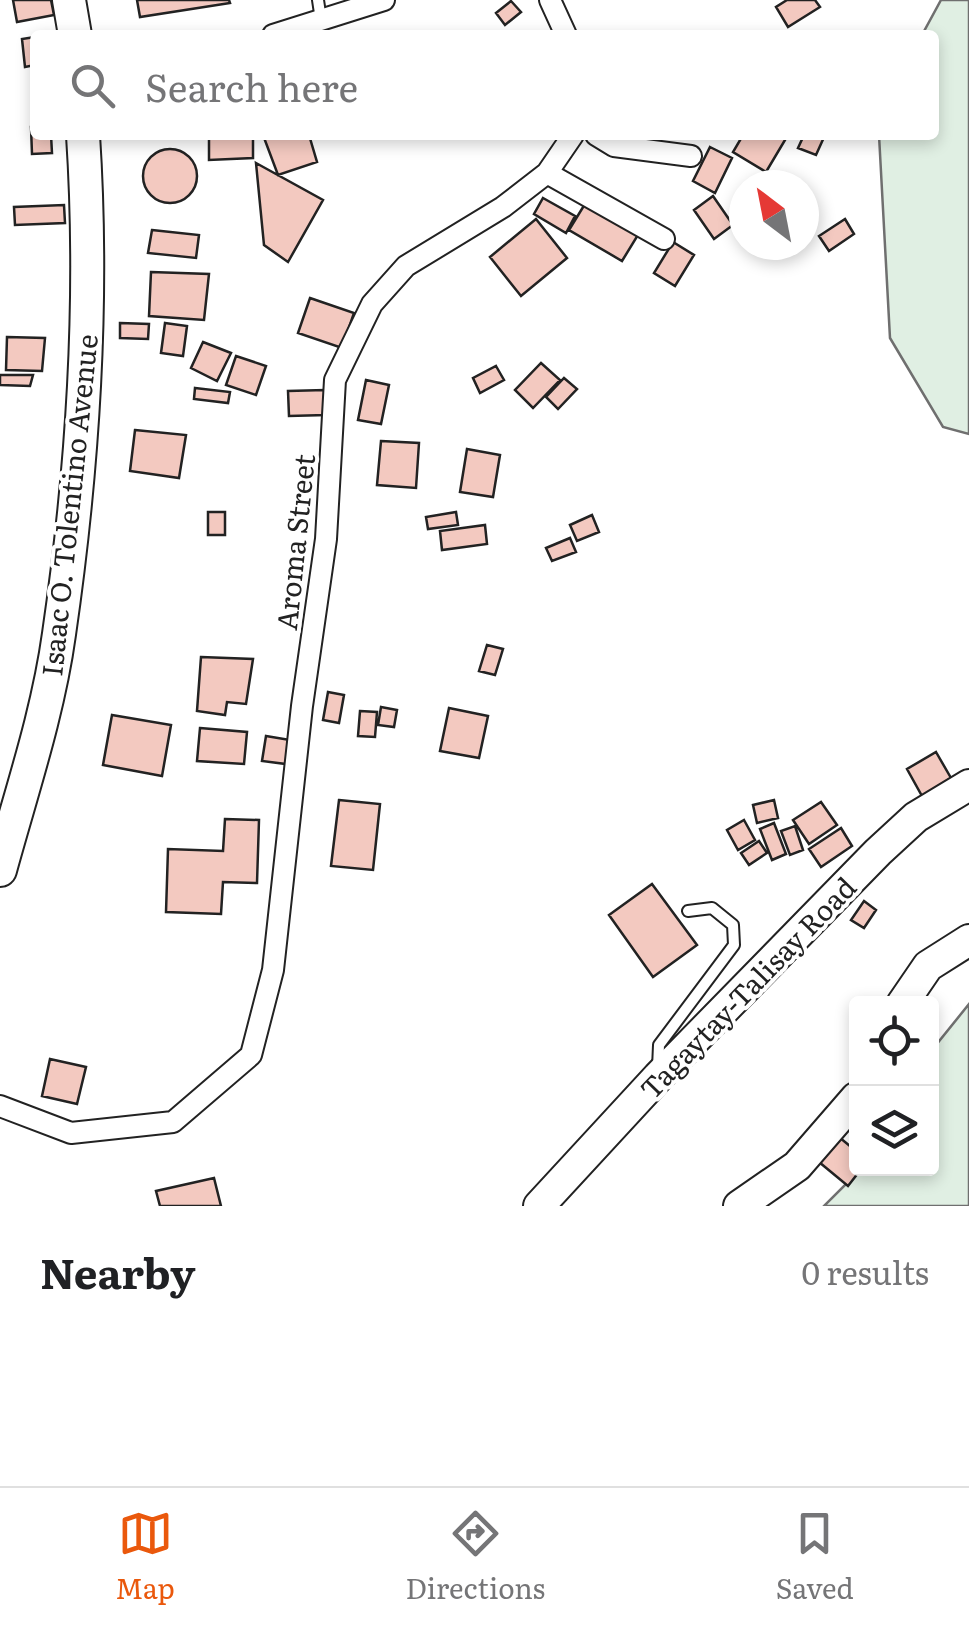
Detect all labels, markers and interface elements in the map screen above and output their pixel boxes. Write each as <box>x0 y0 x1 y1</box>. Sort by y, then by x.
search box <box>30 30 939 140</box>
text: Search here <box>145 57 358 114</box>
icon: search <box>65 58 120 113</box>
north arrow <box>729 170 819 260</box>
street label: Isaac O. Tolentino Avenue <box>29 332 107 678</box>
street label: Aroma Street <box>264 451 324 632</box>
street label: Tagaytay-Talisay Road <box>629 866 865 1108</box>
map controls <box>849 996 939 1176</box>
button: locate <box>849 996 939 1086</box>
button: layers <box>849 1086 939 1176</box>
text: Nearby <box>40 1240 196 1302</box>
text: 0 results <box>801 1247 929 1295</box>
tab: Map <box>115 1506 175 1608</box>
tab: Directions <box>405 1506 545 1608</box>
tab: Saved <box>776 1506 854 1608</box>

